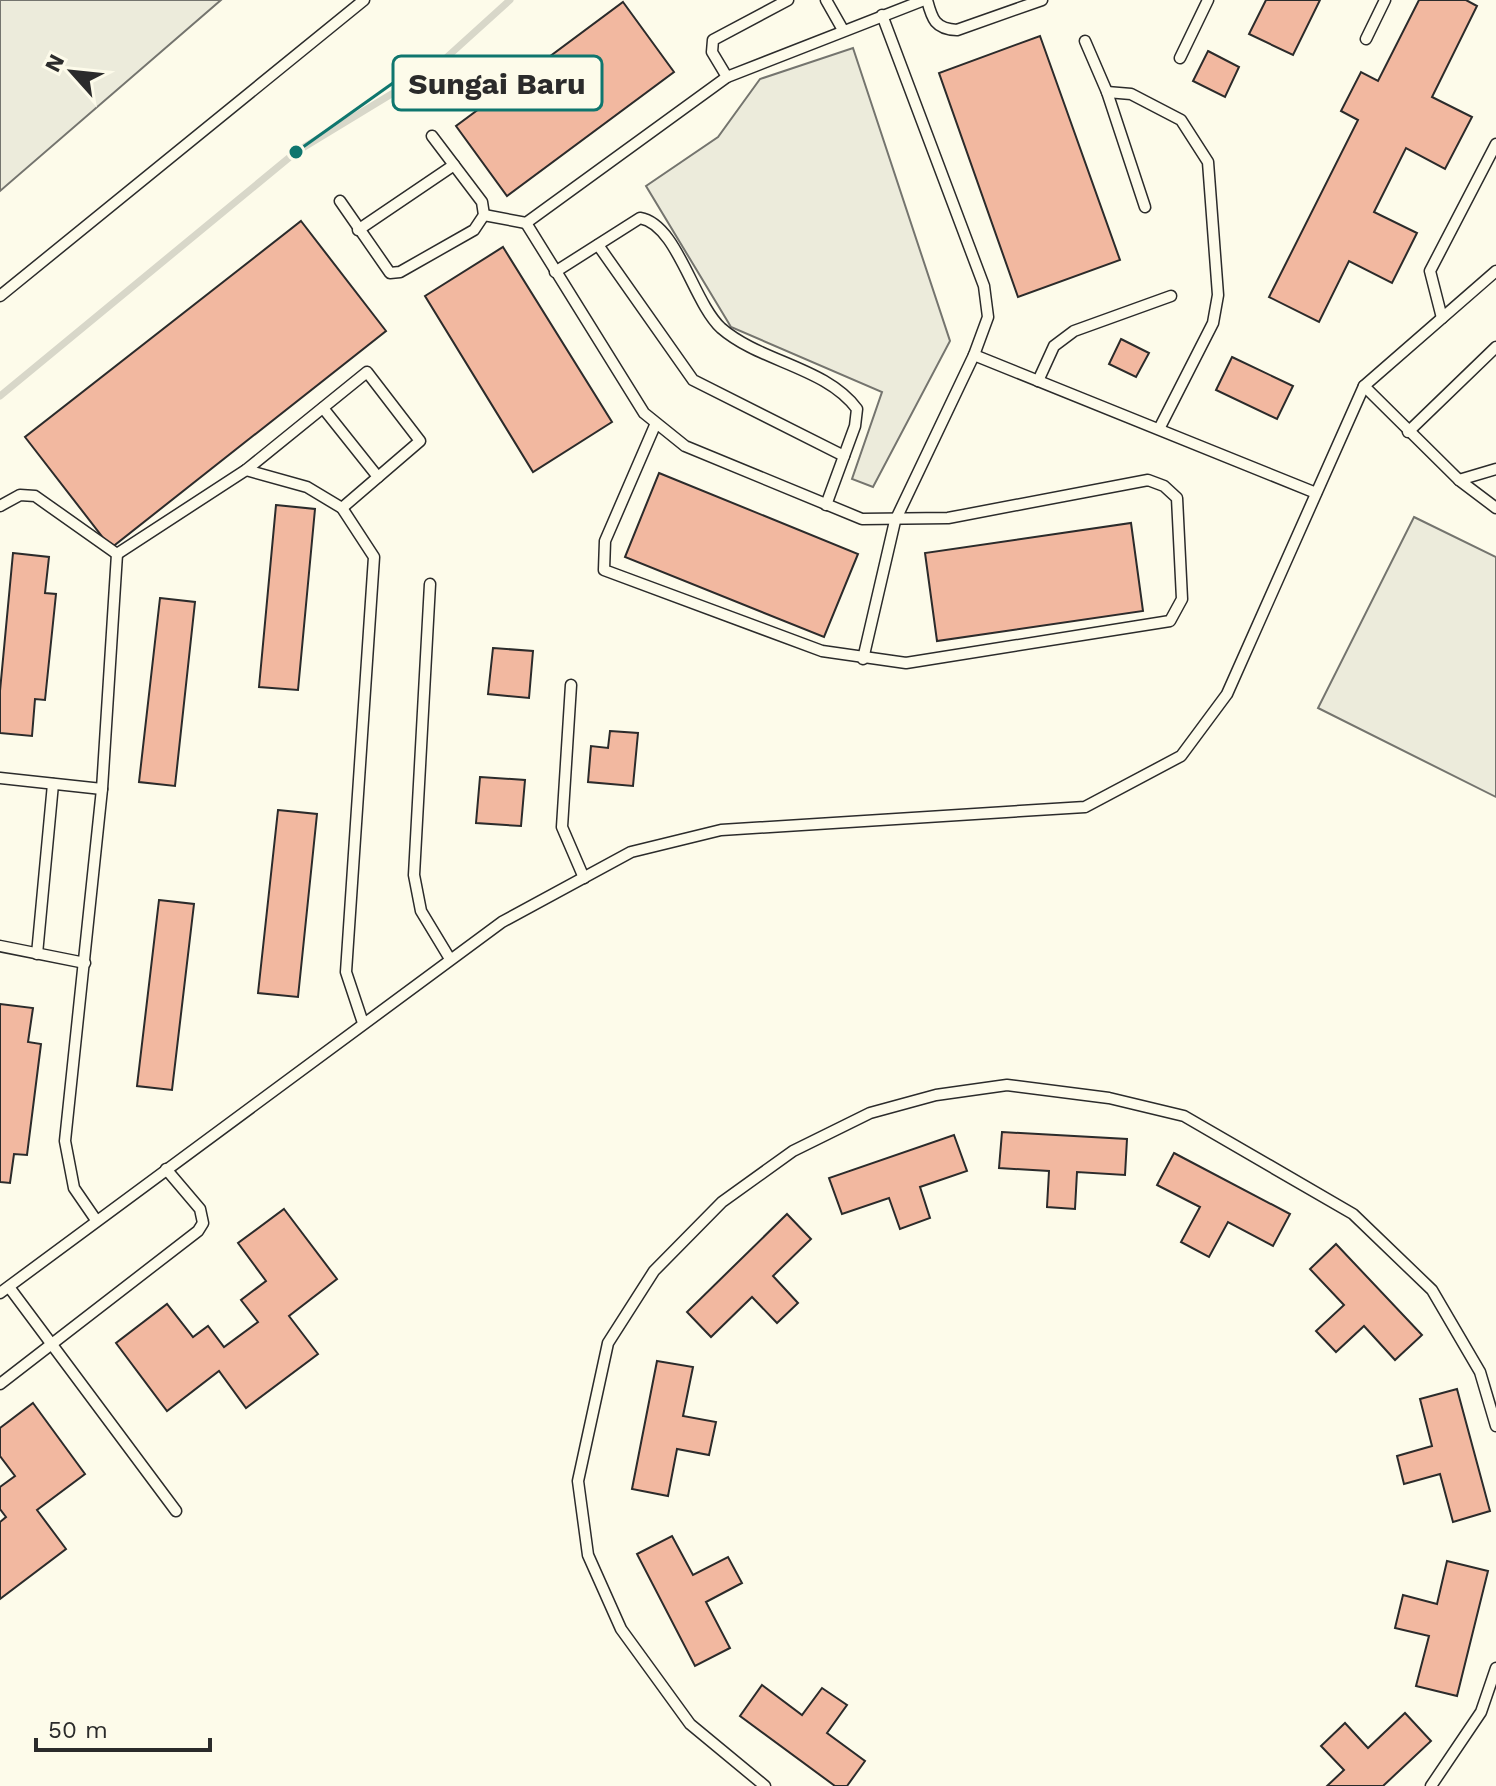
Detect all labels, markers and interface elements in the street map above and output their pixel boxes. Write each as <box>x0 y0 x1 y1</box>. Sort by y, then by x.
north arrow <box>32 32 112 112</box>
text: N <box>40 50 69 76</box>
callout: Sungai Baru <box>393 56 602 110</box>
text: Sungai Baru <box>408 66 586 101</box>
scale bar <box>36 1702 210 1752</box>
text: 50 m <box>48 1716 108 1744</box>

